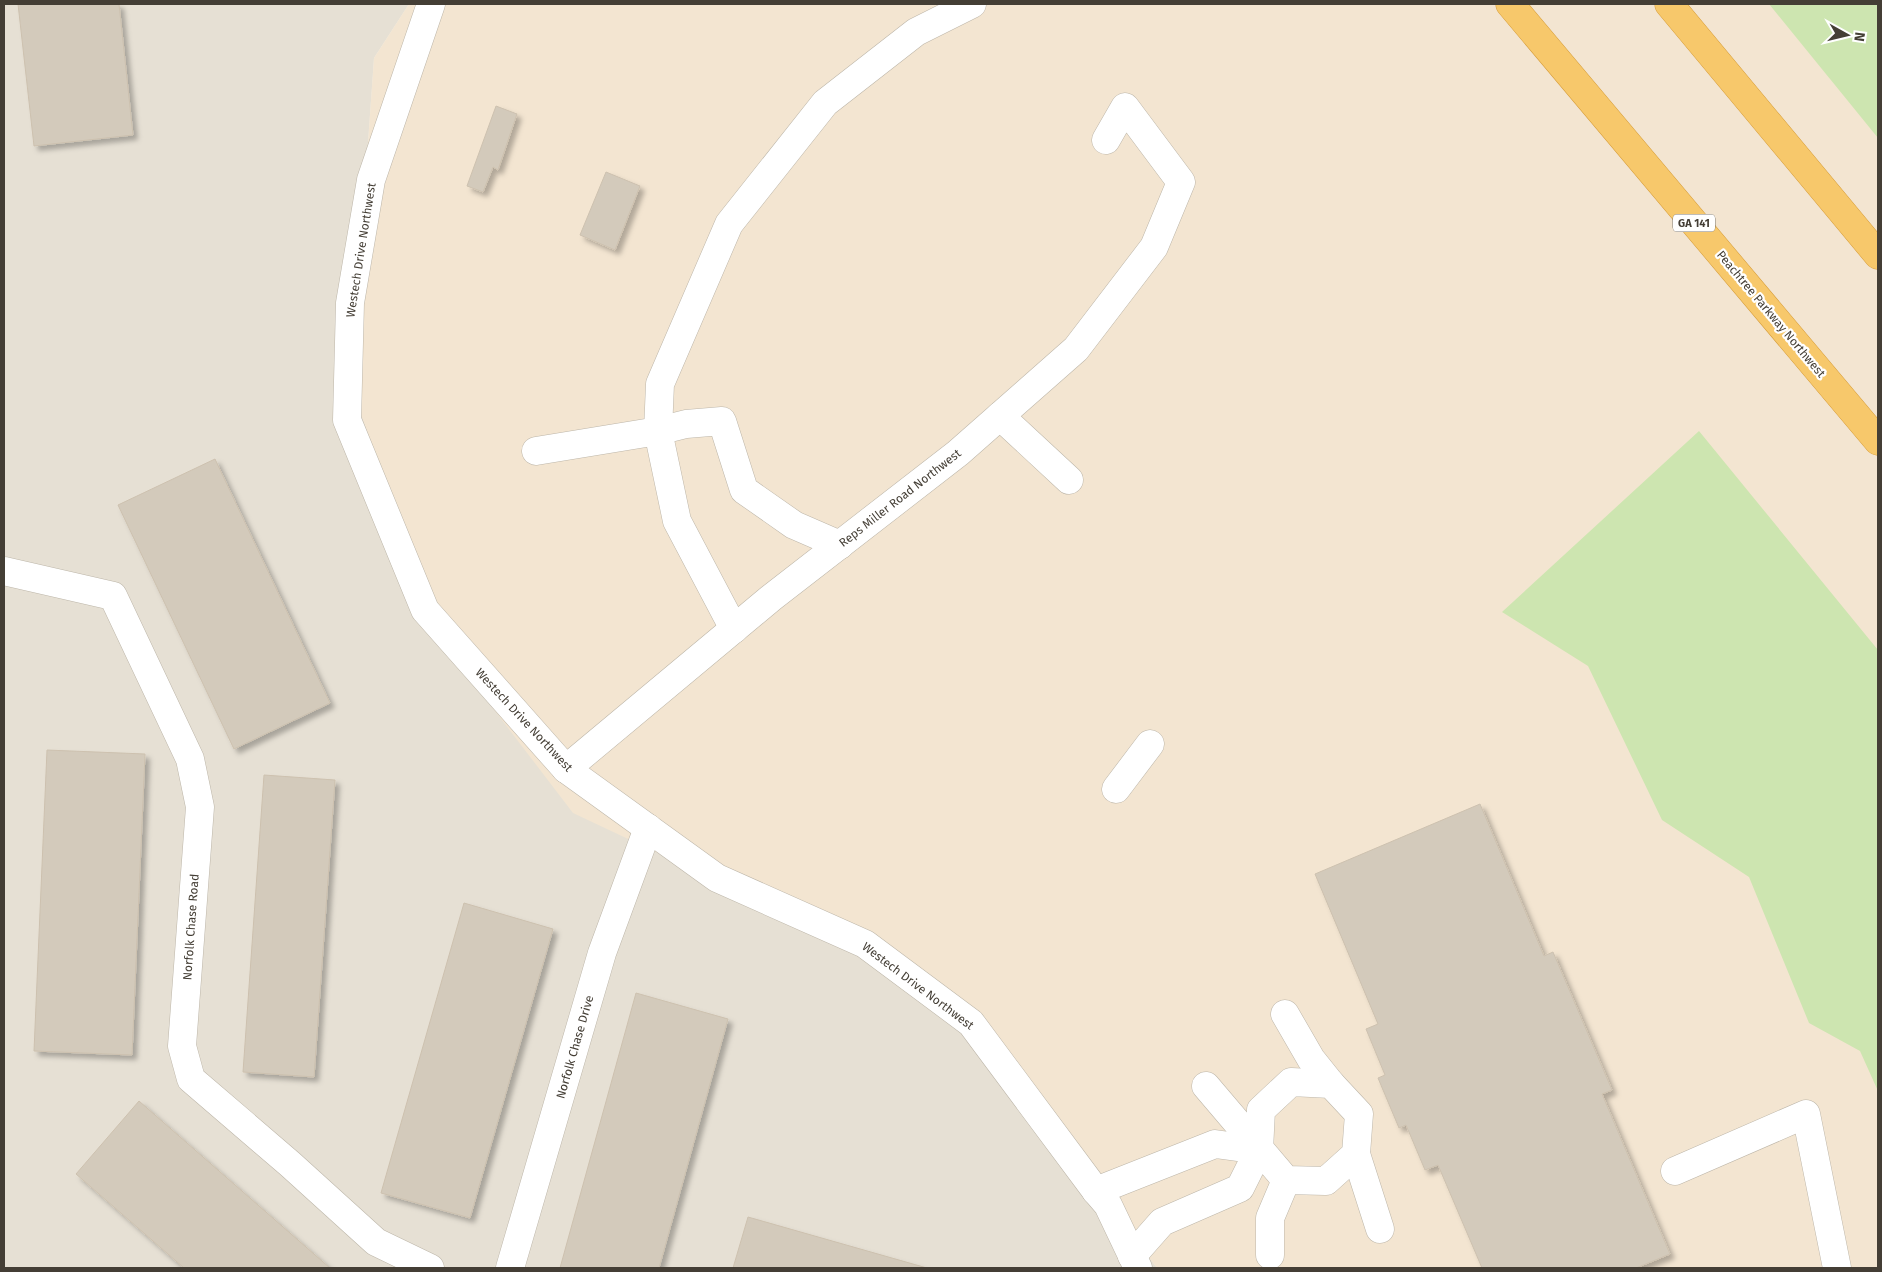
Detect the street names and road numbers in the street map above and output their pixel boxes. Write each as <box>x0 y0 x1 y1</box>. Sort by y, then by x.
street label: Westech Drive Northwest <box>343 181 379 318</box>
road number: GA 141 <box>1673 214 1715 232</box>
street label: Peachtree Parkway Northwest <box>1714 248 1829 381</box>
street label: Reps Miller Road Northwest <box>836 446 964 550</box>
street label: Westech Drive Northwest <box>472 665 576 775</box>
street label: Norfolk Chase Road <box>180 873 202 981</box>
street label: Westech Drive Northwest <box>859 939 977 1033</box>
street label: Norfolk Chase Drive <box>554 994 596 1100</box>

